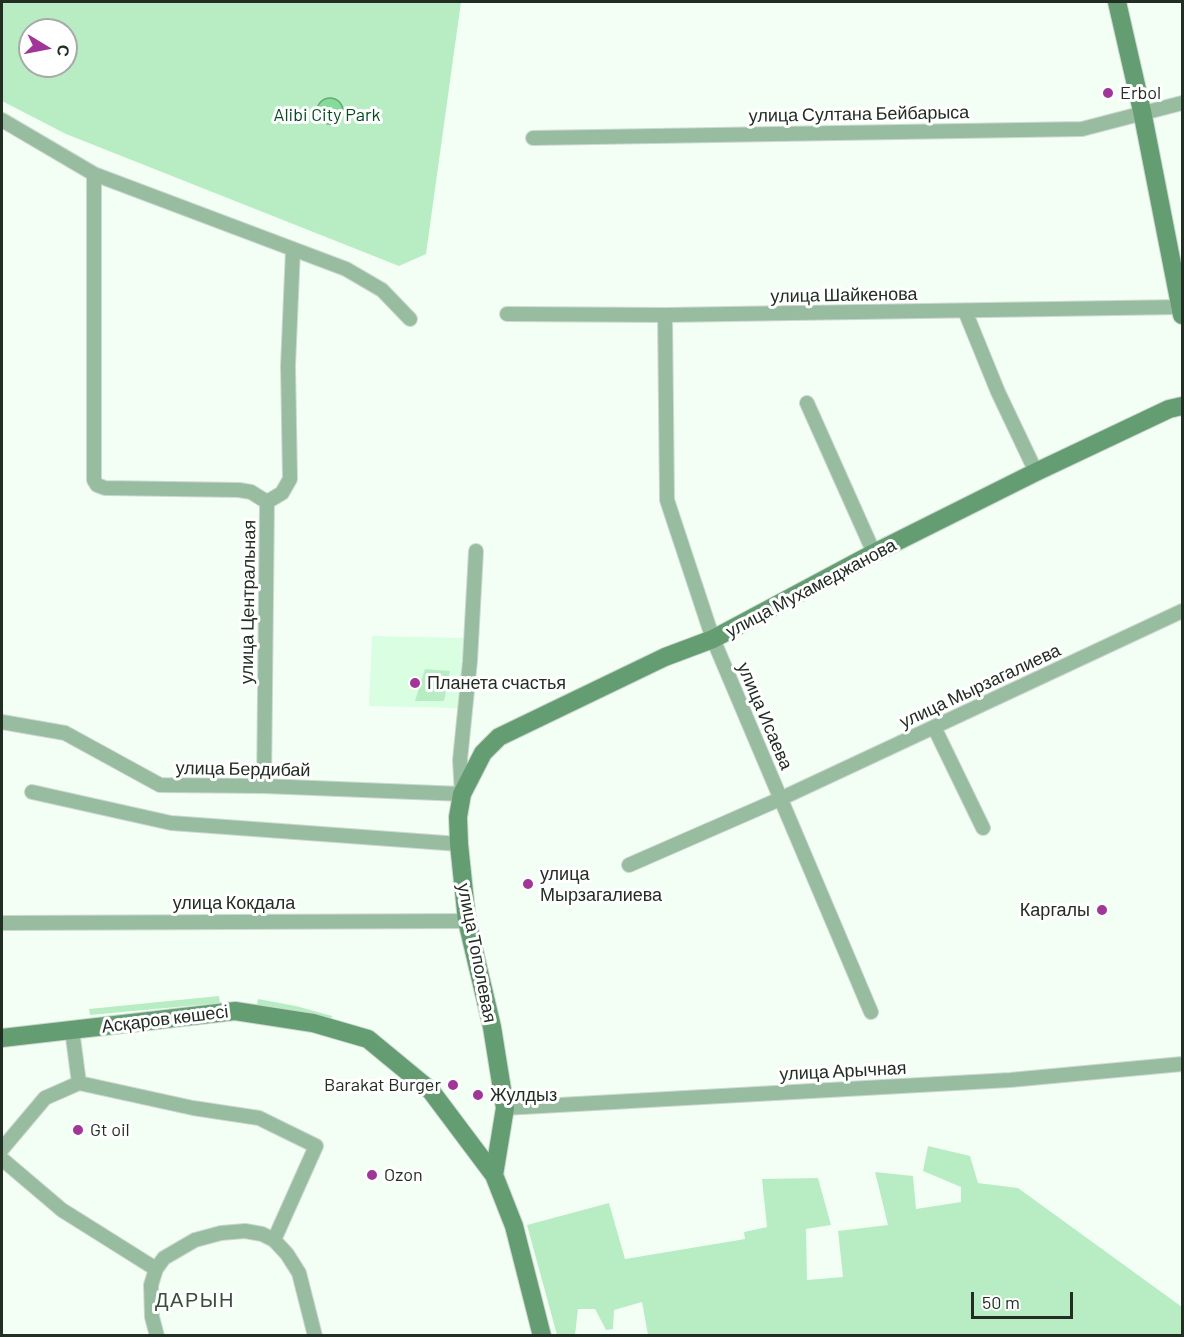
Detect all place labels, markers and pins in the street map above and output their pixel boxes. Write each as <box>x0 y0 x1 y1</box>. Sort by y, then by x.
place label: Erbol <box>1120 82 1161 104</box>
marker: Erbol <box>1101 86 1115 100</box>
place label: Планета счастья <box>427 672 566 694</box>
marker: Планета счастья <box>408 676 422 690</box>
place label: улица Мырзагалиева <box>540 863 662 906</box>
marker: улица Мырзагалиева <box>521 877 535 891</box>
place label: Каргалы <box>1020 899 1090 921</box>
marker: Каргалы <box>1095 903 1109 917</box>
place label: Barakat Burger <box>324 1074 441 1096</box>
marker: Barakat Burger <box>446 1078 460 1092</box>
place label: Жулдыз <box>490 1084 557 1106</box>
marker: Жулдыз <box>471 1088 485 1102</box>
place label: Gt oil <box>90 1119 130 1141</box>
marker: Gt oil <box>71 1123 85 1137</box>
place label: Ozon <box>384 1164 423 1186</box>
marker: Ozon <box>365 1168 379 1182</box>

